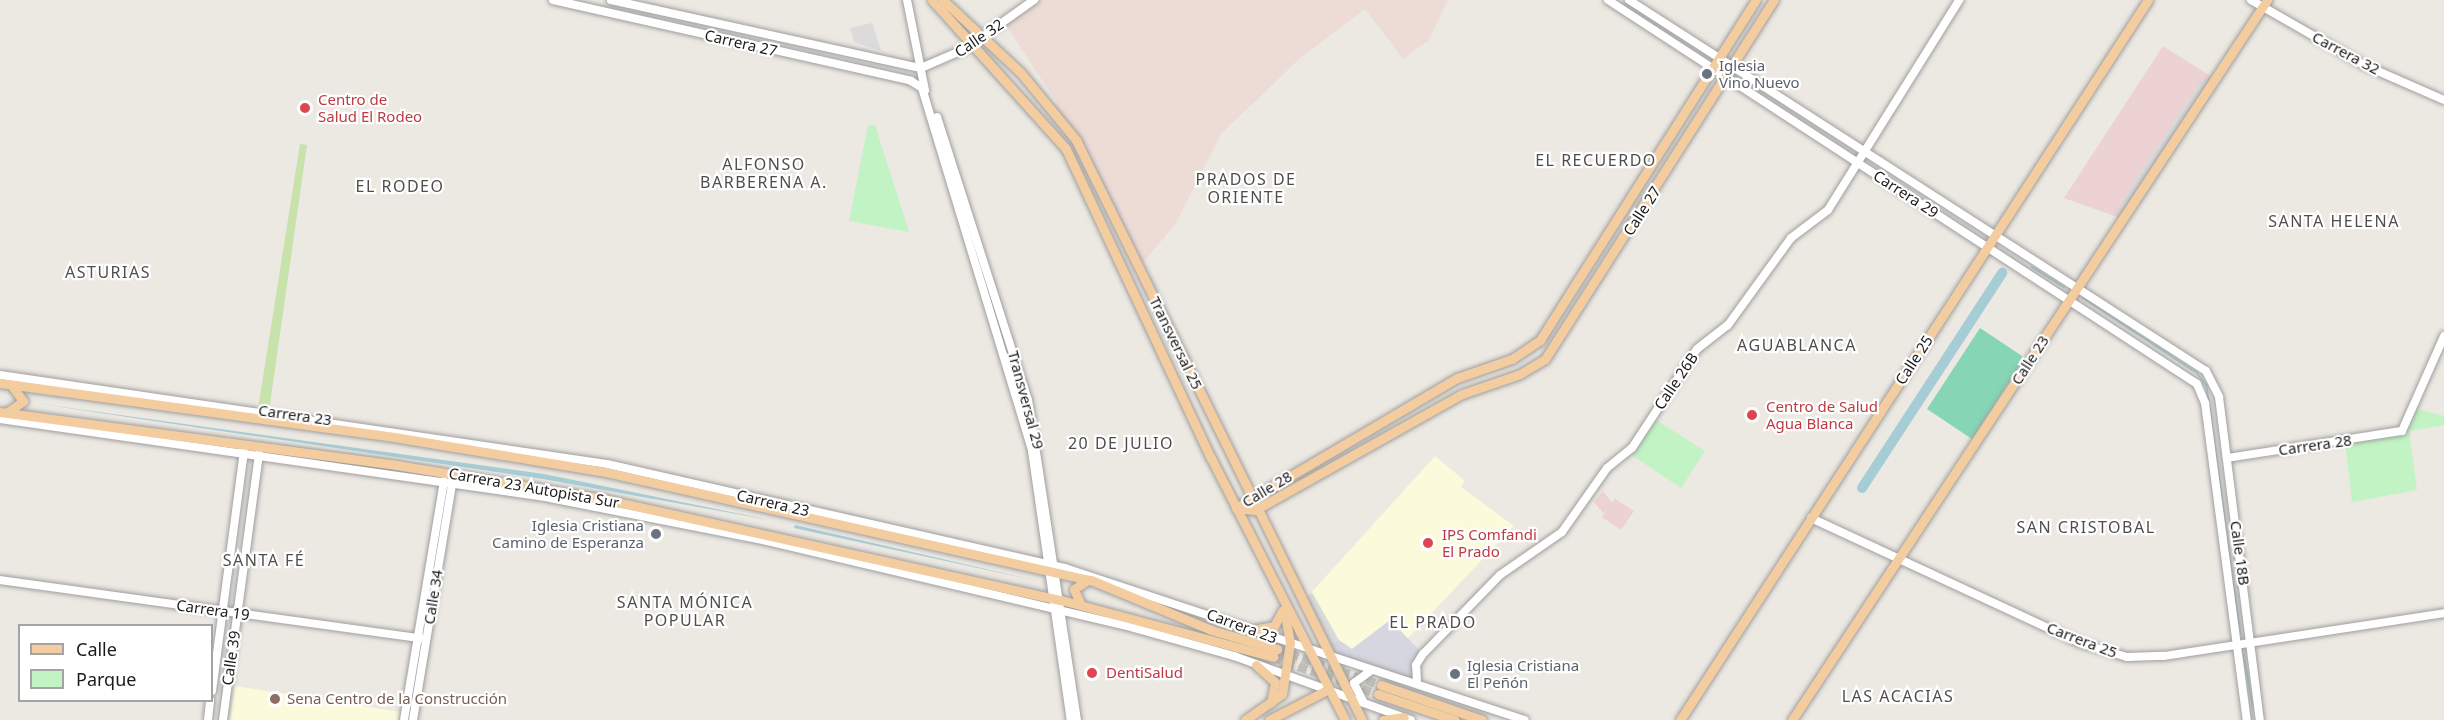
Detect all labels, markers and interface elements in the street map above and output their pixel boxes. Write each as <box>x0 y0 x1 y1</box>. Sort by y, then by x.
street label: Calle 32 <box>951 15 1007 61</box>
street label: Carrera 27 <box>703 26 779 60</box>
street label: Carrera 32 <box>2309 28 2383 78</box>
place label: Iglesia Vino Nuevo <box>1719 56 1800 91</box>
marker: Iglesia Vino Nuevo <box>1700 67 1714 81</box>
place label: Centro de Salud El Rodeo <box>318 90 422 125</box>
marker: Centro de Salud El Rodeo <box>296 99 314 117</box>
district label: EL RECUERDO <box>1535 150 1657 170</box>
district label: ALFONSO BARBERENA A. <box>700 154 828 192</box>
street label: Carrera 29 <box>1870 166 1942 222</box>
district label: PRADOS DE ORIENTE <box>1195 169 1297 207</box>
district label: EL RODEO <box>356 176 444 196</box>
street label: Calle 27 <box>1619 183 1665 239</box>
district label: SANTA HELENA <box>2268 211 2400 231</box>
district label: ASTURIAS <box>65 262 151 282</box>
street label: Transversal 25 <box>1146 294 1206 392</box>
street label: Calle 25 <box>1891 332 1937 388</box>
street label: Calle 23 <box>2007 332 2053 388</box>
district label: AGUABLANCA <box>1737 335 1857 355</box>
street label: Transversal 29 <box>1004 349 1048 451</box>
street label: Calle 26B <box>1650 349 1702 413</box>
place label: Centro de Salud Agua Blanca <box>1766 397 1878 432</box>
street label: Carrera 23 <box>257 401 333 429</box>
marker: Centro de Salud Agua Blanca <box>1743 406 1761 424</box>
street label: Carrera 28 <box>2277 431 2353 459</box>
district label: 20 DE JULIO <box>1068 433 1174 453</box>
street label: Carrera 23 Autopista Sur <box>447 464 621 512</box>
street label: Calle 28 <box>1239 467 1295 511</box>
street label: Carrera 23 <box>735 486 811 520</box>
place label: Iglesia Cristiana Camino de Esperanza <box>492 516 644 551</box>
district label: SAN CRISTOBAL <box>2016 517 2156 537</box>
street label: Calle 18B <box>2227 520 2253 586</box>
place label: IPS Comfandi El Prado <box>1442 525 1537 560</box>
marker: Iglesia Cristiana Camino de Esperanza <box>649 527 663 541</box>
marker: IPS Comfandi El Prado <box>1419 534 1437 552</box>
district label: SANTA FÉ <box>223 550 305 570</box>
street label: Calle 34 <box>420 568 446 626</box>
district label: SANTA MÓNICA POPULAR <box>617 592 753 630</box>
street label: Carrera 19 <box>175 596 251 624</box>
street label: Carrera 23 <box>1204 605 1280 647</box>
district label: EL PRADO <box>1389 612 1477 632</box>
street label: Carrera 25 <box>2044 618 2120 662</box>
legend <box>18 624 213 702</box>
street label: Calle 39 <box>218 629 244 687</box>
text: Calle <box>76 637 117 661</box>
place label: Iglesia Cristiana El Peñón <box>1467 656 1579 691</box>
marker: DentiSalud <box>1083 664 1101 682</box>
place label: DentiSalud <box>1106 664 1183 682</box>
text: Parque <box>76 667 136 691</box>
marker: Iglesia Cristiana El Peñón <box>1448 667 1462 681</box>
district label: LAS ACACIAS <box>1842 686 1954 706</box>
place label: Sena Centro de la Construcción <box>287 690 507 708</box>
marker: Sena Centro de la Construcción <box>268 692 282 706</box>

